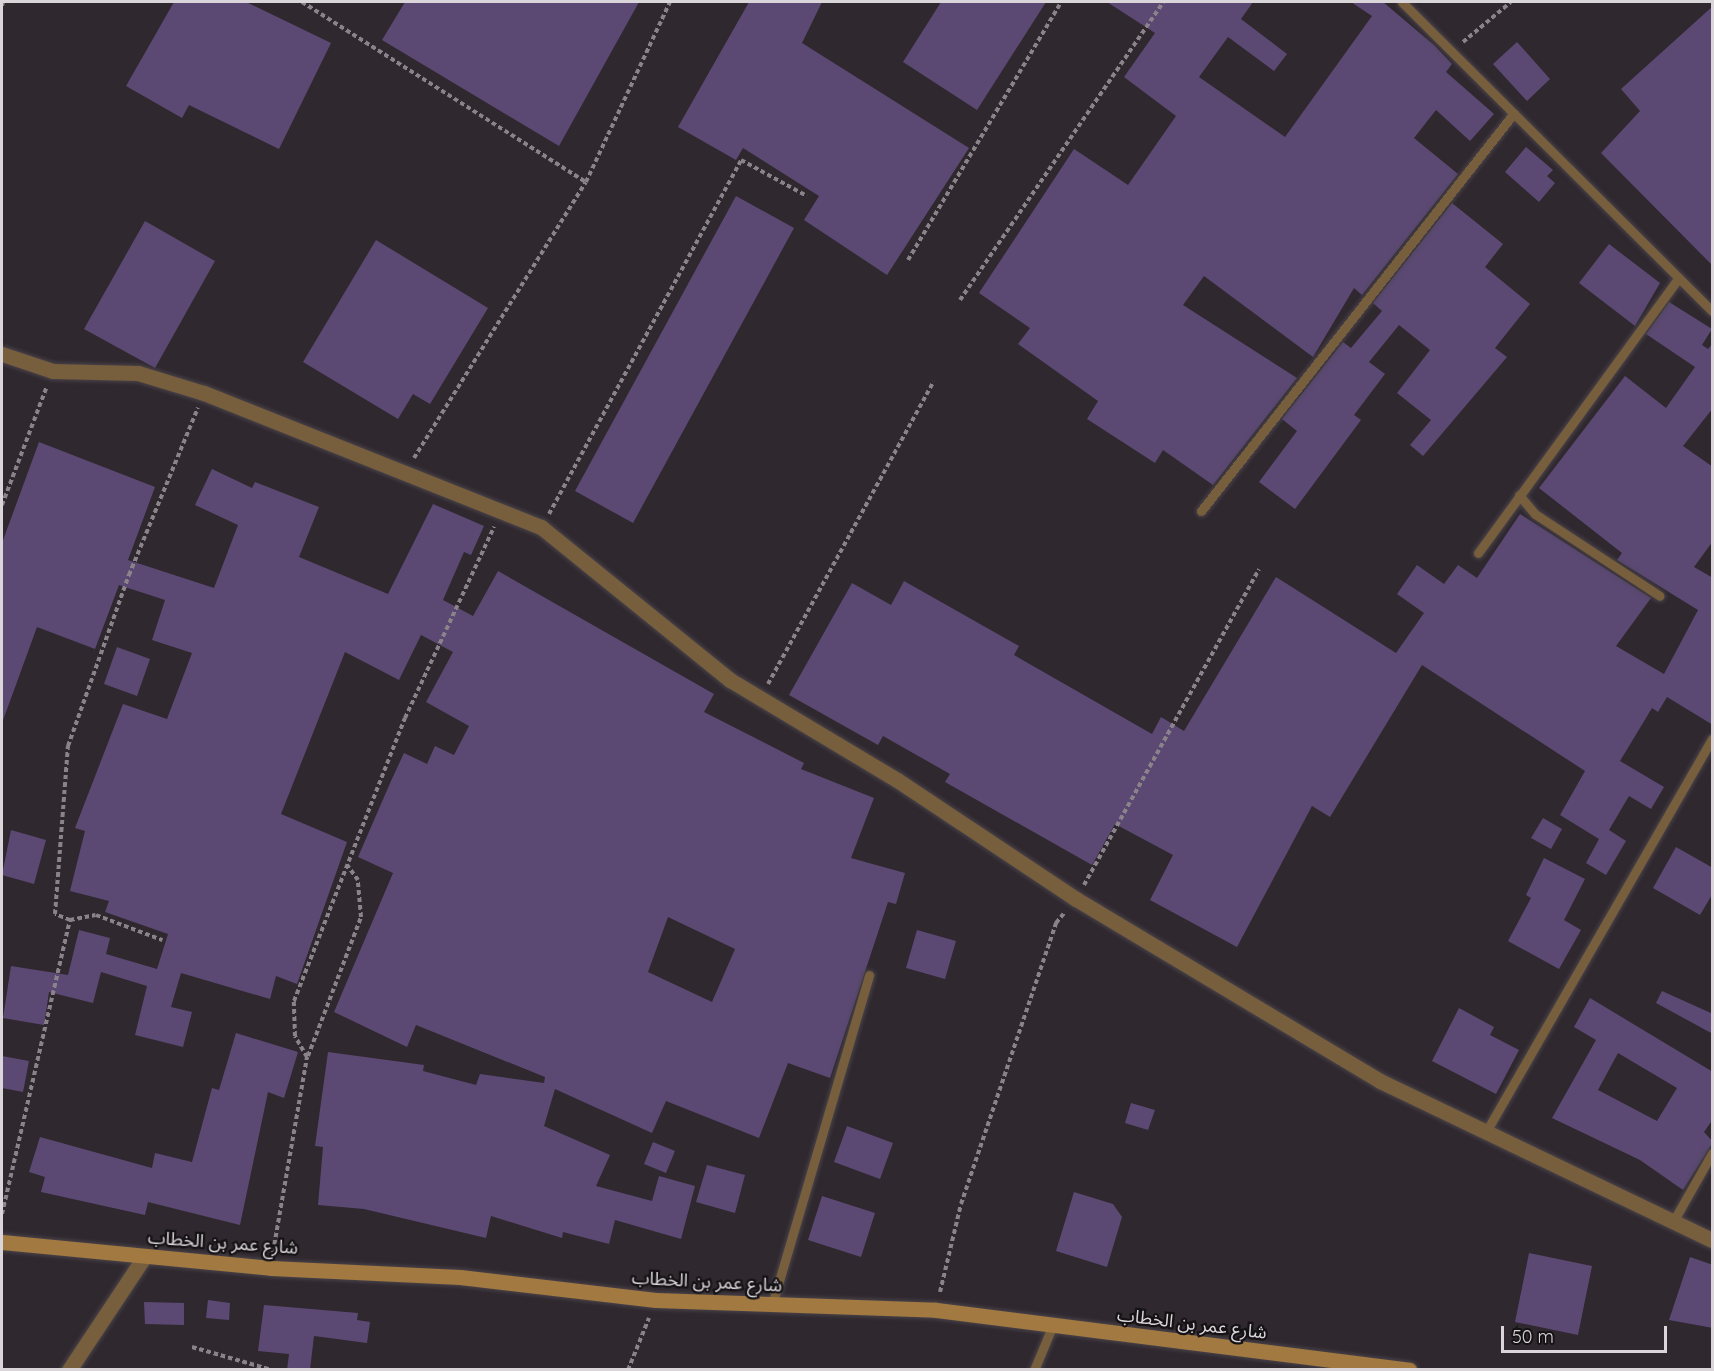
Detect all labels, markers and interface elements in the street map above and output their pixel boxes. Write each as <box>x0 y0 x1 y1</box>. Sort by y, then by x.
street label: شارع عمر بن الخطاب <box>147 1227 299 1259</box>
street label: شارع عمر بن الخطاب <box>631 1267 783 1297</box>
street label: شارع عمر بن الخطاب <box>1116 1304 1268 1344</box>
scale bar <box>1504 1314 1670 1352</box>
text: 50 m <box>1512 1325 1554 1348</box>

